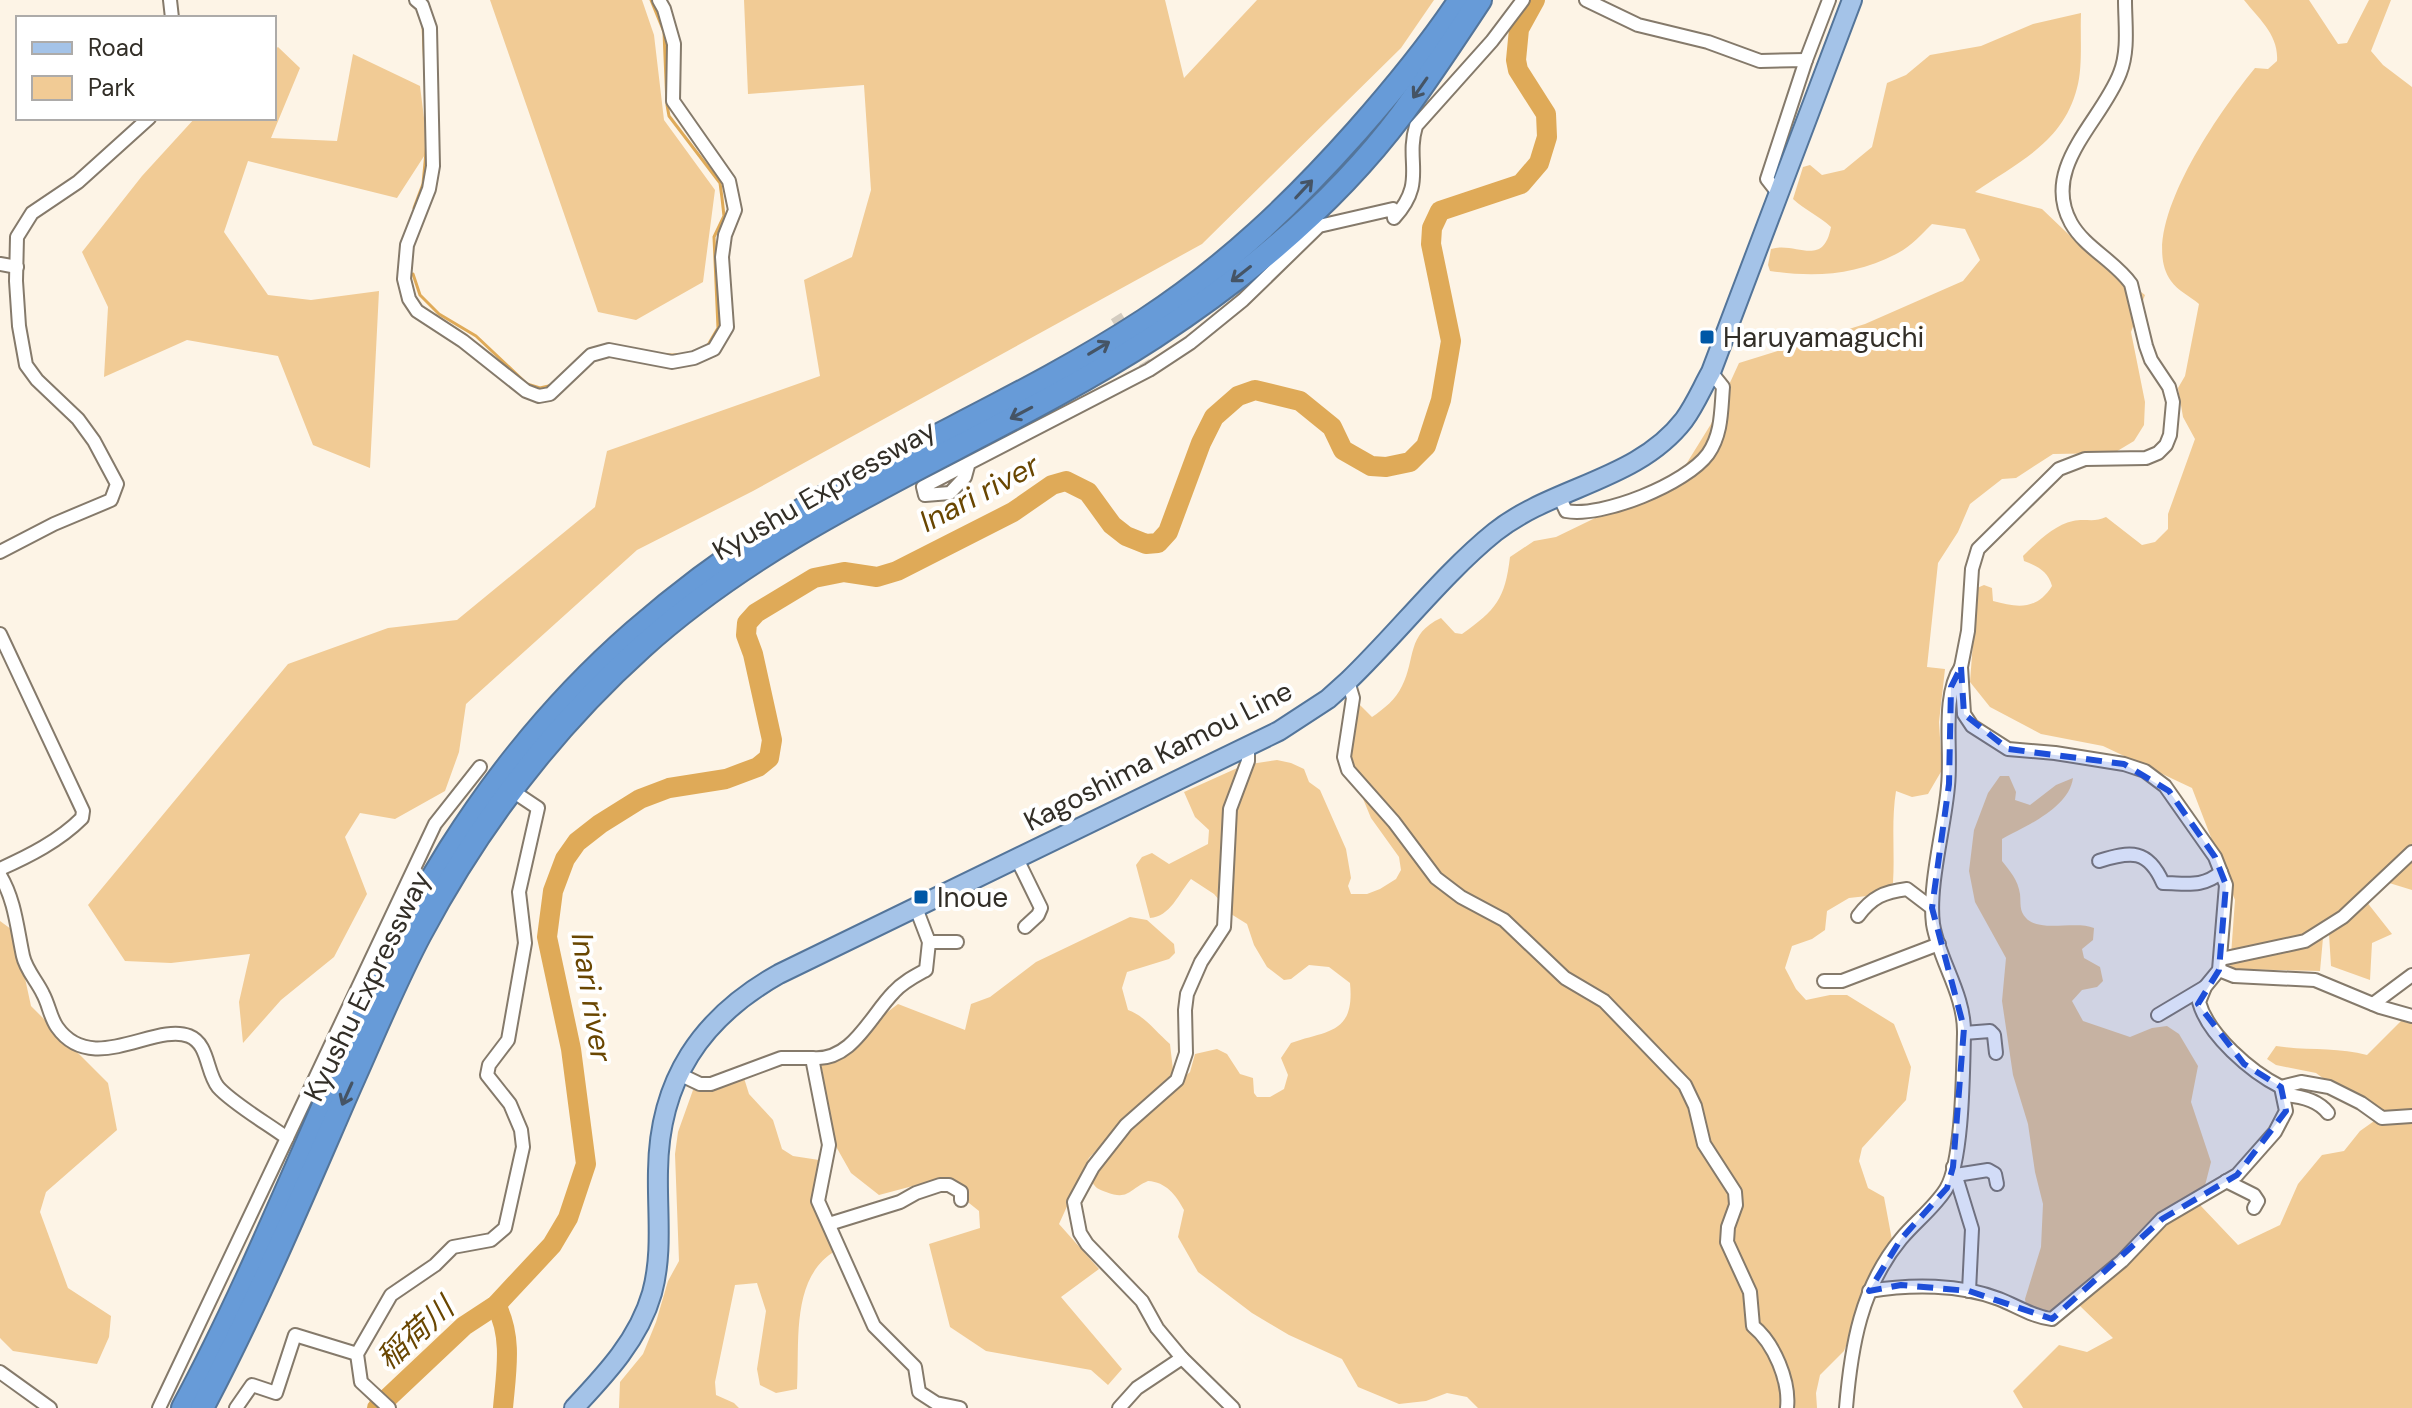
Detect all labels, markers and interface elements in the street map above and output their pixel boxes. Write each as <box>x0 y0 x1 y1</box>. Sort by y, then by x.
legend <box>16 16 276 120</box>
text: Road <box>88 32 144 63</box>
text: Park <box>88 72 135 103</box>
one-way arrow <box>1412 76 1428 98</box>
one-way arrow <box>1294 180 1312 200</box>
one-way arrow <box>1231 265 1252 283</box>
place label: Haruyamaguchi <box>1723 319 1924 356</box>
marker: Haruyamaguchi <box>1698 328 1716 346</box>
one-way arrow <box>1087 340 1110 356</box>
one-way arrow <box>1010 406 1034 421</box>
street label: Kyushu Expressway <box>706 411 942 569</box>
water label: Inari river <box>912 445 1046 541</box>
street label: Kagoshima Kamou Line <box>1017 672 1299 840</box>
street label: Kyushu Expressway <box>295 865 439 1107</box>
place label: Inoue <box>937 879 1008 916</box>
marker: Inoue <box>912 888 930 906</box>
water label: Inari river <box>563 930 622 1065</box>
one-way arrow <box>339 1082 354 1106</box>
water label: 稲荷川 <box>369 1286 464 1378</box>

